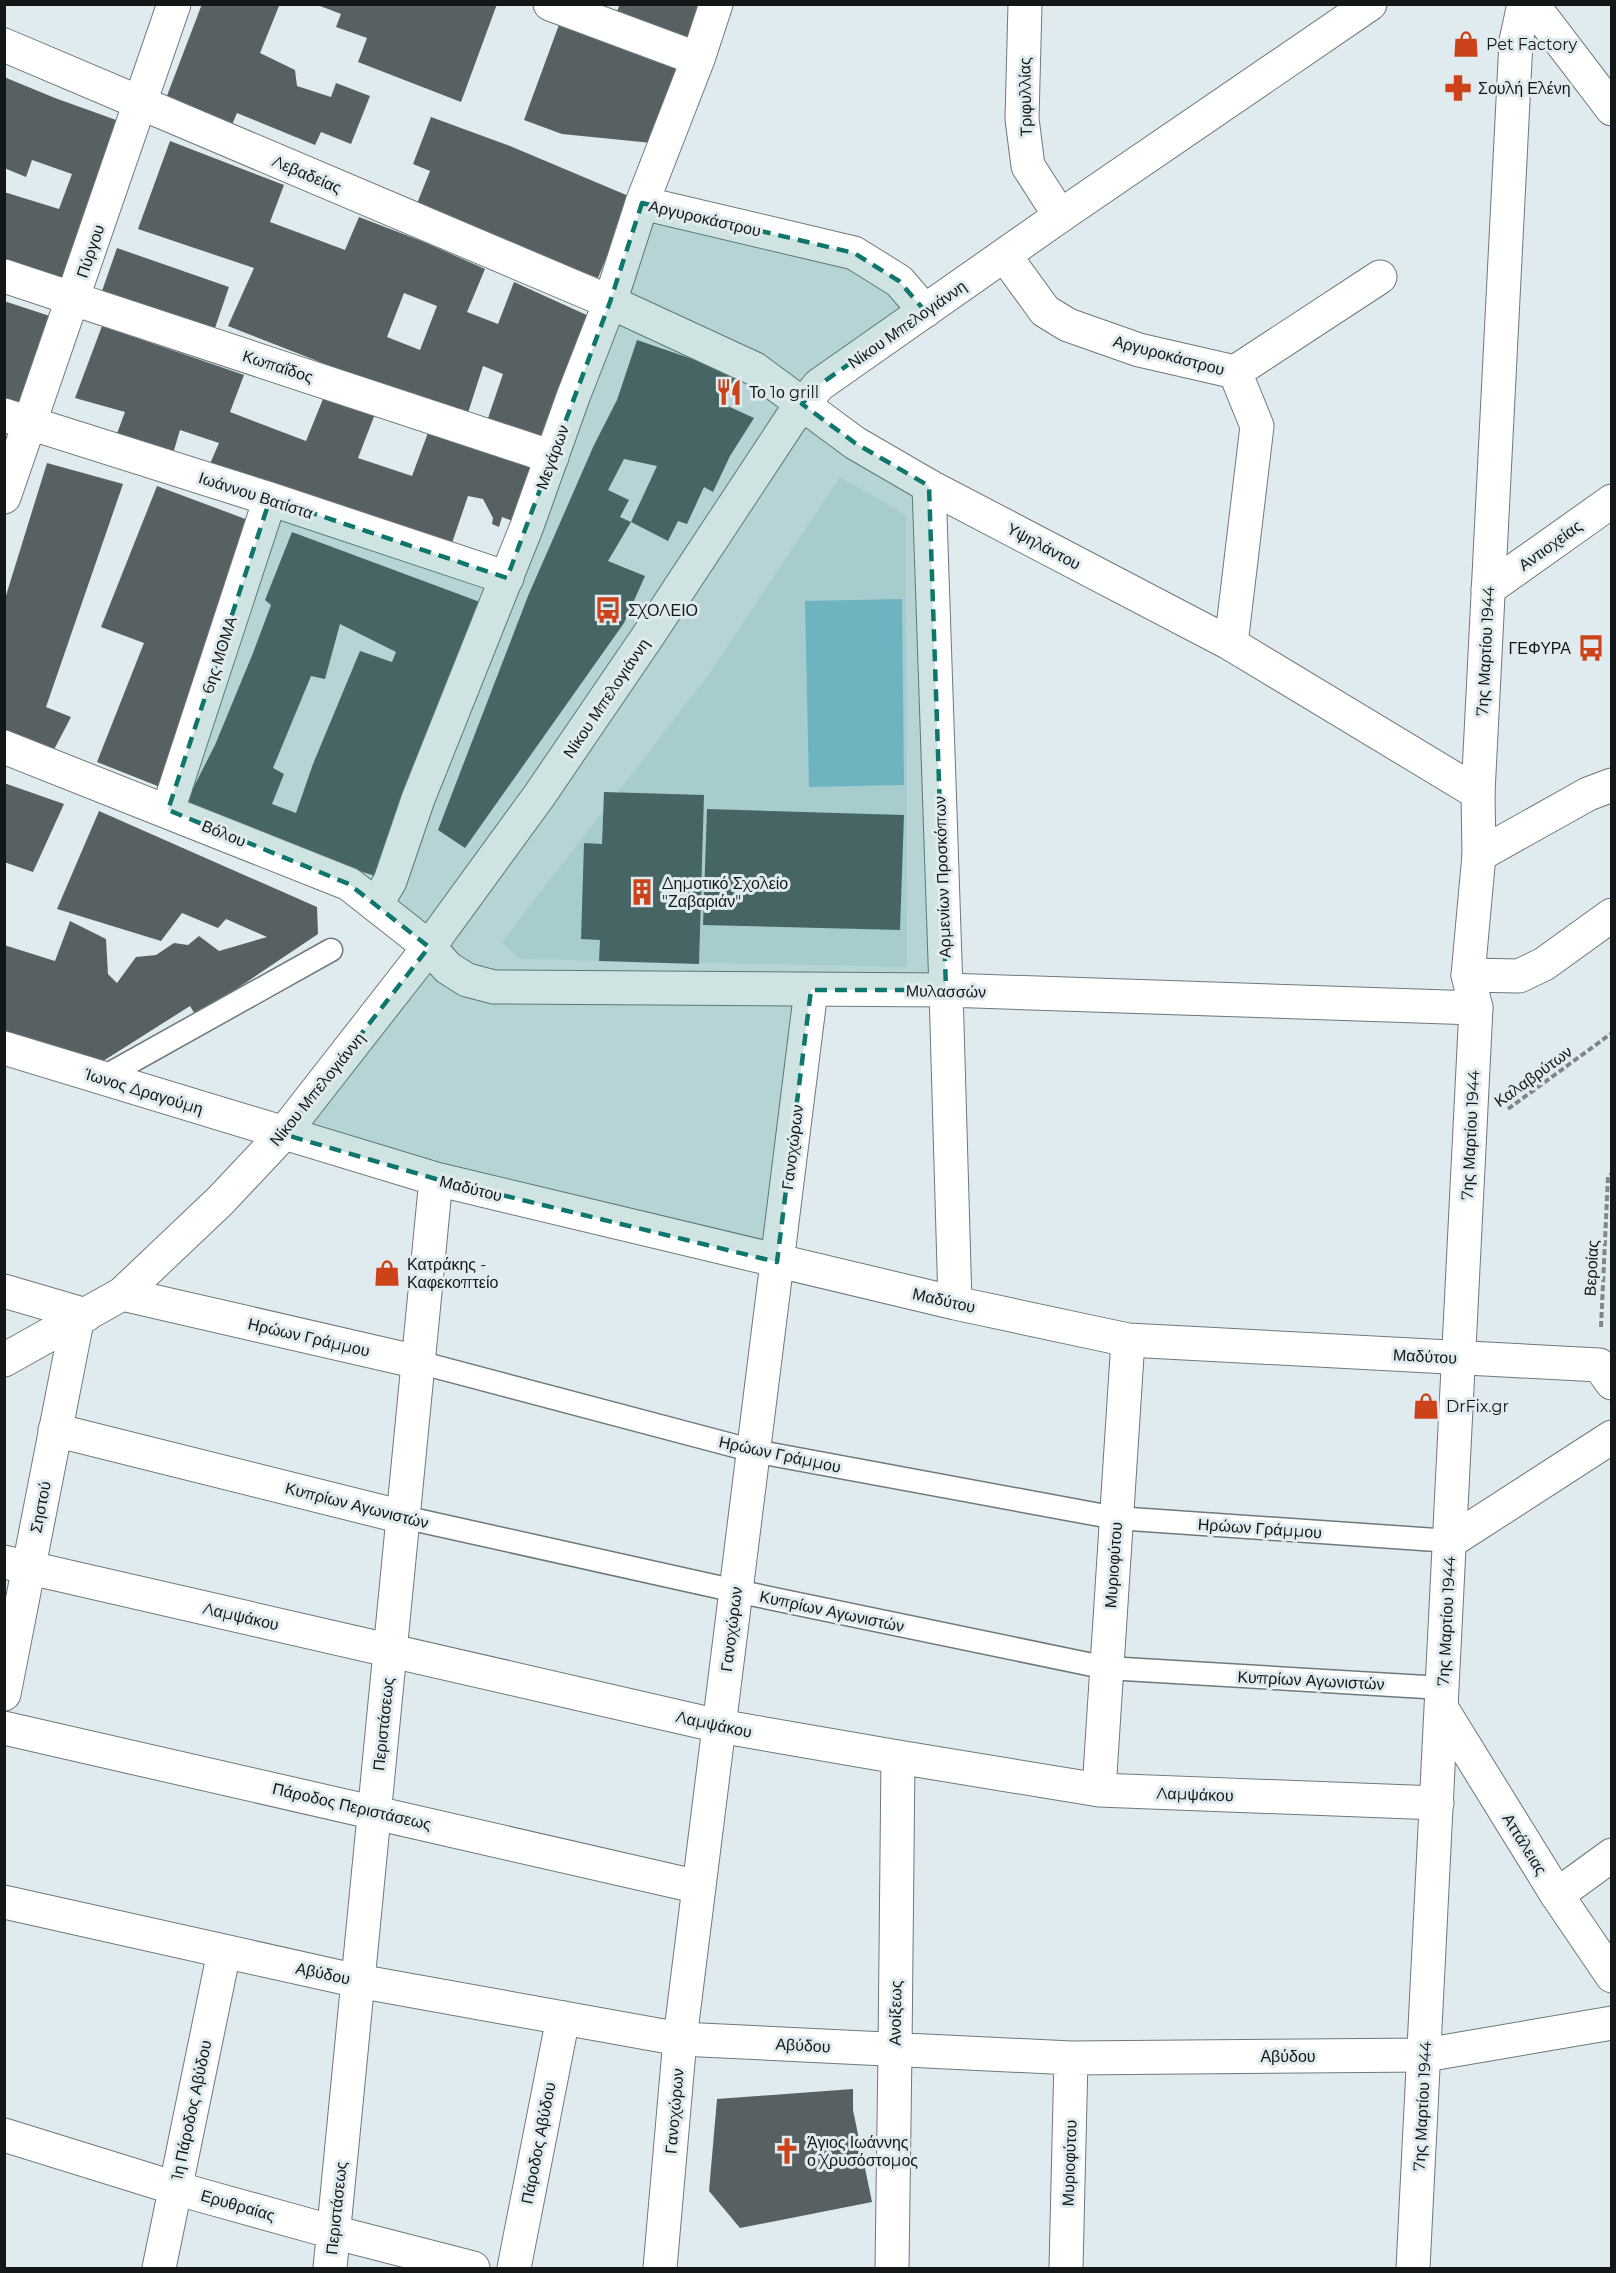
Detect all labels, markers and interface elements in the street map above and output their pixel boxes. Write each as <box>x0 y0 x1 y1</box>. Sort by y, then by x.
shop icon: Pet Factory <box>1451 29 1481 59</box>
place label: Pet Factory <box>1486 35 1578 54</box>
street label: Τριφυλλίας <box>1015 57 1036 137</box>
pharmacy icon: Σουλή Ελένη <box>1443 73 1473 103</box>
place label: Σουλή Ελένη <box>1478 79 1571 98</box>
street label: Λεβαδείας <box>269 151 345 198</box>
street label: Αργυροκάστρου <box>647 196 763 241</box>
street label: Πύργου <box>73 222 108 280</box>
street label: Νίκου Μπελογιάννη <box>844 276 970 372</box>
street label: Αργυροκάστρου <box>1111 331 1227 379</box>
street label: Κωπαΐδος <box>240 346 316 387</box>
restaurant icon: Το 1ο grill <box>714 377 744 407</box>
place label: Το 1ο grill <box>749 383 819 402</box>
street label: Μεγάρων <box>532 422 573 492</box>
street label: Ιωάννου Βατίστα <box>196 468 315 523</box>
street label: Αντιοχείας <box>1515 516 1586 575</box>
street label: Υψηλάντου <box>1004 519 1084 574</box>
street label: 7ης Μαρτίου 1944 <box>1473 585 1498 716</box>
bus stop icon: ΣΧΟΛΕΙΟ <box>593 595 623 625</box>
place label: ΣΧΟΛΕΙΟ <box>628 601 698 620</box>
street label: 6ης ΜΟΜΑ <box>198 614 241 696</box>
bus stop icon: ΓΕΦΥΡΑ <box>1576 633 1606 663</box>
street label: Νίκου Μπελογιάννη <box>559 635 653 762</box>
place label: ΓΕΦΥΡΑ <box>1508 639 1571 658</box>
street label: Αρμενίων Προσκόπων <box>930 796 955 958</box>
street label: Βόλου <box>199 816 249 851</box>
place label: Δημοτικό Σχολείο "Ζαβαριάν" <box>662 874 788 911</box>
building icon: Δημοτικό Σχολείο "Ζαβαριάν" <box>627 877 657 907</box>
street label: Μυλασσών <box>906 981 986 1002</box>
street label: Νίκου Μπελογιάννη <box>266 1029 369 1150</box>
street label: Καλαβρύτων <box>1491 1042 1576 1111</box>
street label: Ίωνος Δραγούμη <box>81 1064 205 1118</box>
street label: 7ης Μαρτίου 1944 <box>1458 1069 1483 1200</box>
street label: Γανοχώρων <box>778 1103 807 1191</box>
street label: Μαδύτου <box>438 1172 504 1205</box>
street label: Βεροίας <box>1581 1239 1602 1297</box>
place label: Κατράκης - Καφεκοπτείο <box>407 1255 498 1292</box>
shop icon: Κατράκης - Καφεκοπτείο <box>372 1258 402 1288</box>
street label: Μαδύτου <box>911 1284 977 1317</box>
street label: Ηρώων Γράμμου <box>246 1314 372 1361</box>
street label: Μαδύτου <box>1393 1345 1457 1368</box>
shop icon: DrFix.gr <box>1411 1391 1441 1421</box>
place label: DrFix.gr <box>1446 1397 1509 1416</box>
street label: Ηρώων Γράμμου <box>717 1432 843 1477</box>
street label: Κυπρίων Αγωνιστών <box>283 1478 431 1533</box>
street label: Σηστού <box>26 1480 55 1535</box>
street label: Ηρώων Γράμμου <box>1197 1515 1323 1542</box>
street label: Μυριοφύτου <box>1101 1521 1126 1609</box>
street label: 7ης Μαρτίου 1944 <box>1434 1555 1459 1686</box>
street label: Γανοχώρων <box>717 1585 746 1673</box>
street label: Κυπρίων Αγωνιστών <box>758 1587 906 1636</box>
street label: Λαμψάκου <box>201 1599 281 1634</box>
street label: Κυπρίων Αγωνιστών <box>1237 1667 1385 1694</box>
street label: Περιστάσεως <box>369 1676 398 1772</box>
street label: Λαμψάκου <box>674 1707 754 1742</box>
street label: Πάροδος Περιστάσεως <box>271 1779 433 1834</box>
street label: Λαμψάκου <box>1156 1784 1234 1805</box>
street label: Αττάλειας <box>1498 1810 1551 1879</box>
street label: Αβύδου <box>294 1958 352 1989</box>
street label: Ανοίξεως <box>885 1980 906 2046</box>
street label: Αβύδου <box>775 2035 831 2056</box>
street label: 1η Πάροδος Αβύδου <box>167 2038 216 2182</box>
street label: 7ης Μαρτίου 1944 <box>1410 2040 1435 2171</box>
street label: Αβύδου <box>1260 2047 1316 2066</box>
street label: Γανοχώρων <box>661 2068 688 2155</box>
street label: Πάροδος Αβύδου <box>517 2081 560 2206</box>
street label: Μυριοφύτου <box>1058 2119 1081 2207</box>
place label: Άγιος Ιωάννης ο Χρυσόστομος <box>807 2133 918 2170</box>
church icon: Άγιος Ιωάννης ο Χρυσόστομος <box>772 2136 802 2166</box>
street label: Περιστάσεως <box>322 2160 351 2256</box>
street label: Ερυθραίας <box>199 2186 277 2225</box>

